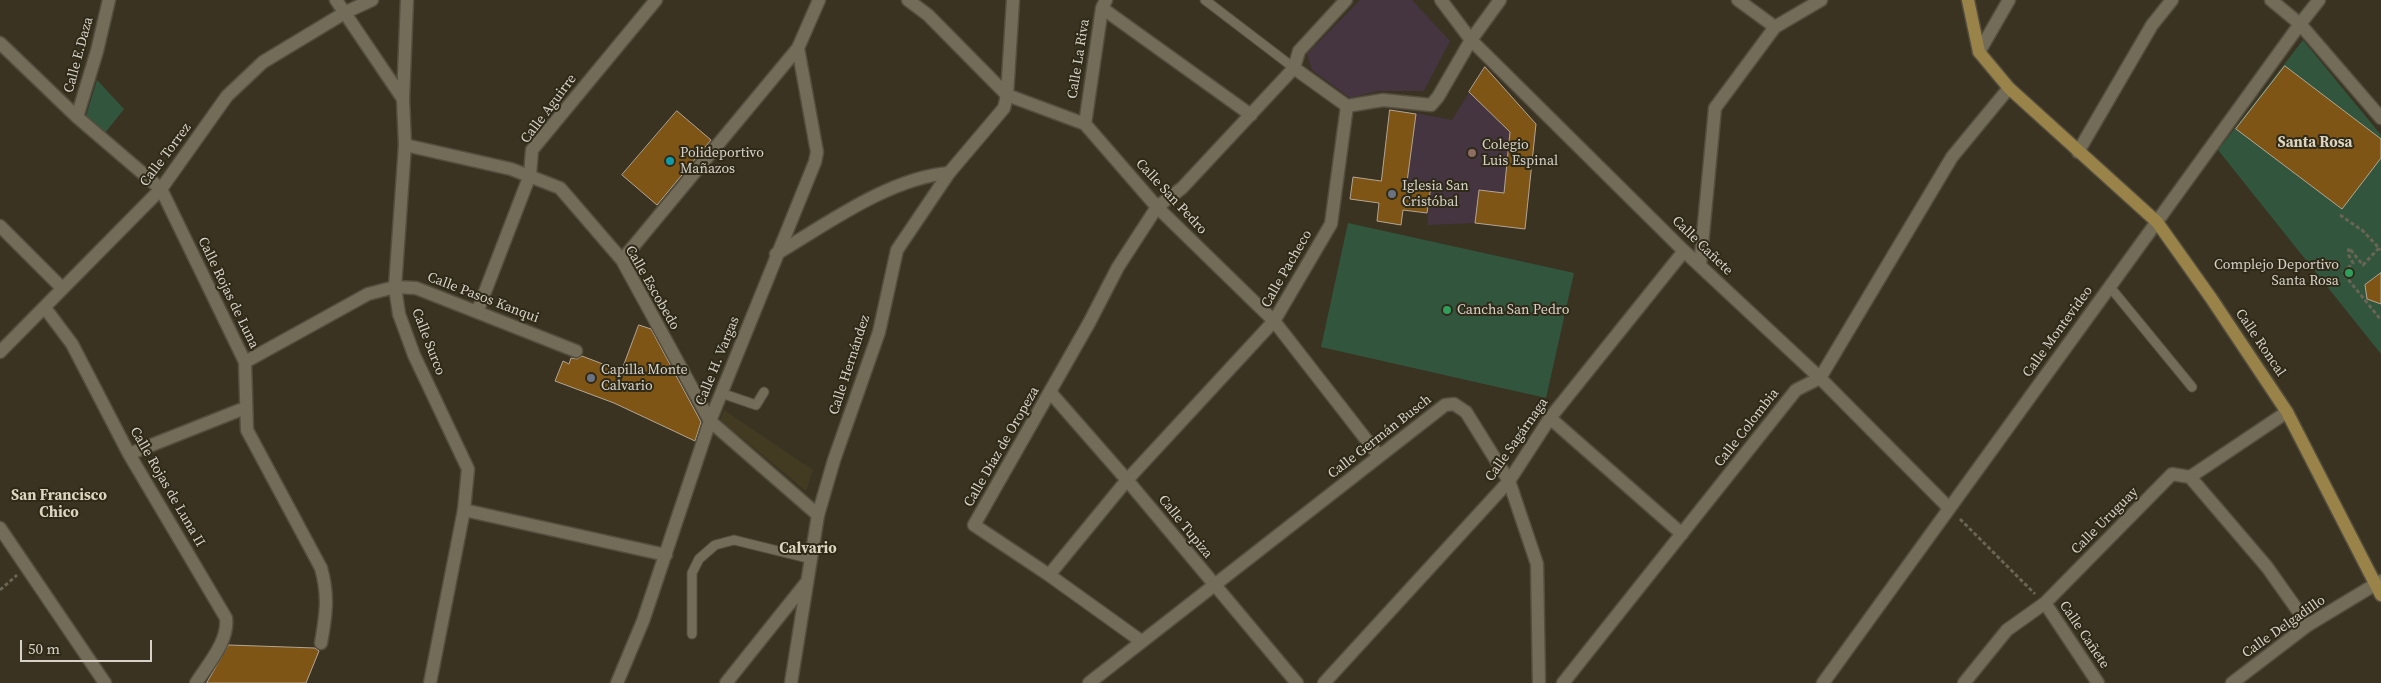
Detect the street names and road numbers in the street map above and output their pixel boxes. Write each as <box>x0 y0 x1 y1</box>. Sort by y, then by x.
street label: Calle E.Daza <box>61 15 97 95</box>
street label: Calle La Riva <box>1064 18 1094 100</box>
street label: Calle Aguirre <box>517 71 581 147</box>
street label: Calle Torrez <box>137 120 195 190</box>
street label: Calle San Pedro <box>1132 156 1210 238</box>
street label: Calle Cañete <box>1668 213 1736 279</box>
street label: Calle Pacheco <box>1258 227 1316 311</box>
street label: Calle Rojas de Luna <box>194 235 262 351</box>
street label: Calle Escobedo <box>621 243 683 333</box>
street label: Calle Pasos Kanqui <box>425 269 541 327</box>
street label: Calle Montevideo <box>2019 283 2097 381</box>
street label: Calle Surco <box>408 306 448 378</box>
street label: Calle Roncal <box>2231 306 2289 380</box>
street label: Calle Hernández <box>826 313 874 417</box>
street label: Calle H. Vargas <box>693 314 743 408</box>
street label: Calle Díaz de Oropeza <box>961 384 1043 510</box>
street label: Calle Colombia <box>1711 385 1783 471</box>
street label: Calle Germán Busch <box>1325 391 1435 483</box>
street label: Calle Sagárnaga <box>1482 395 1552 485</box>
street label: Calle Rojas de Luna II <box>126 424 208 550</box>
street label: Calle Uruguay <box>2068 484 2142 558</box>
street label: Calle Tupiza <box>1154 492 1216 562</box>
street label: Calle Delgadillo <box>2239 592 2329 662</box>
street label: Calle Cañete <box>2055 598 2113 672</box>

